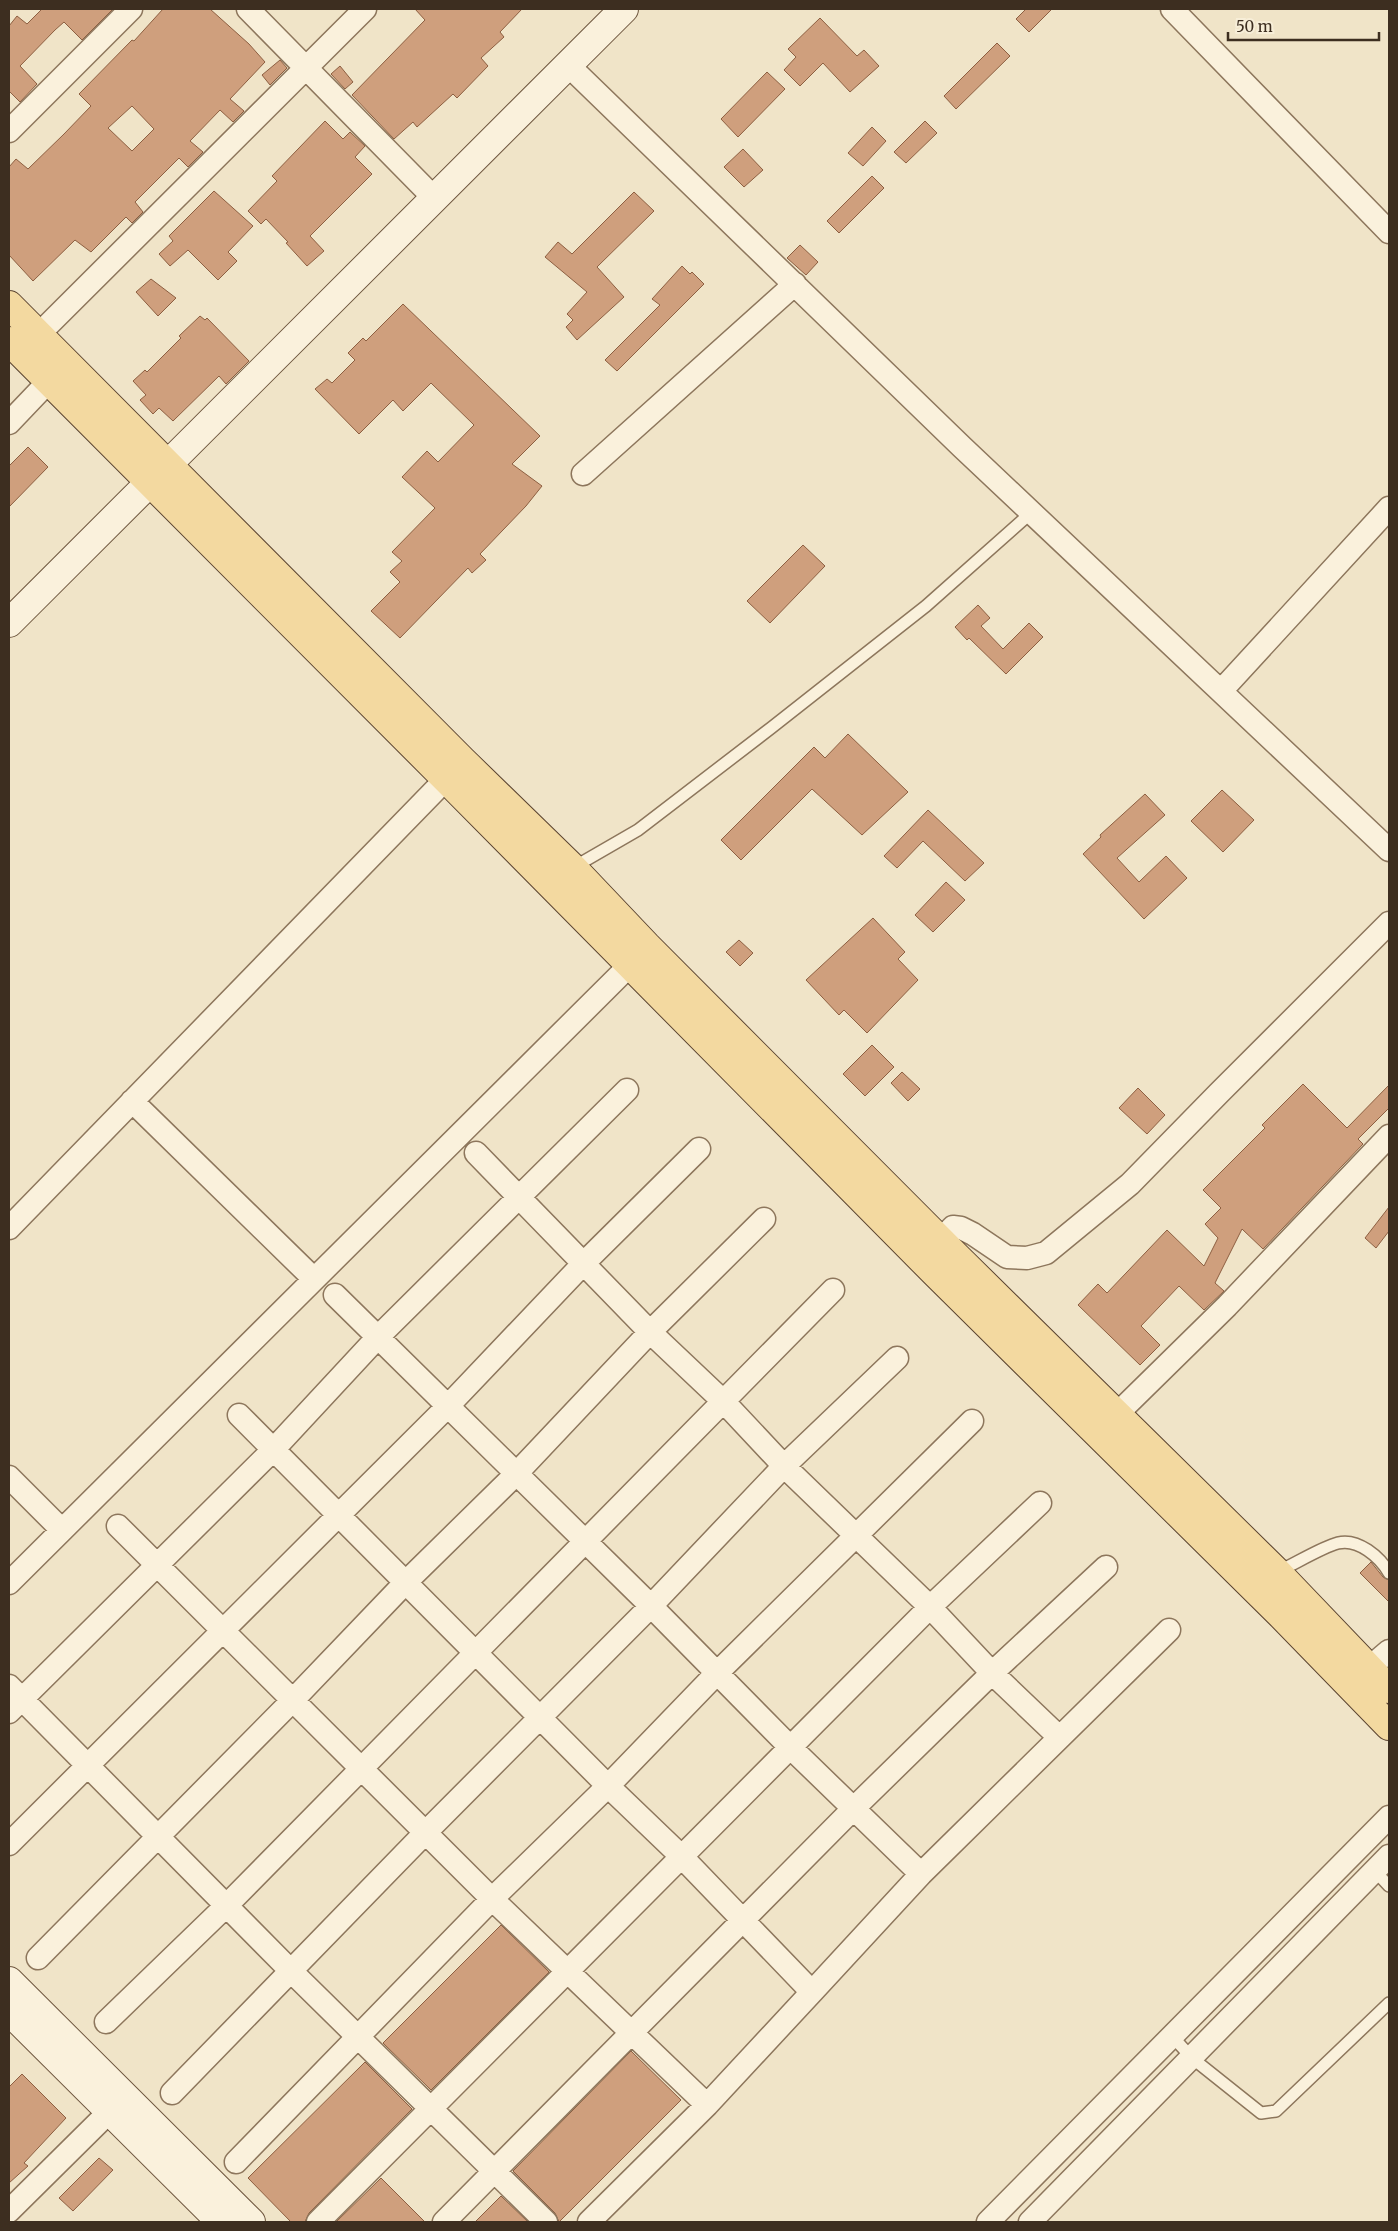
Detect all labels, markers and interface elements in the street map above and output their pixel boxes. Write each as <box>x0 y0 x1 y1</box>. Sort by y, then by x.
scale bar <box>1228 10 1379 42</box>
text: 50 m <box>1236 17 1273 36</box>

